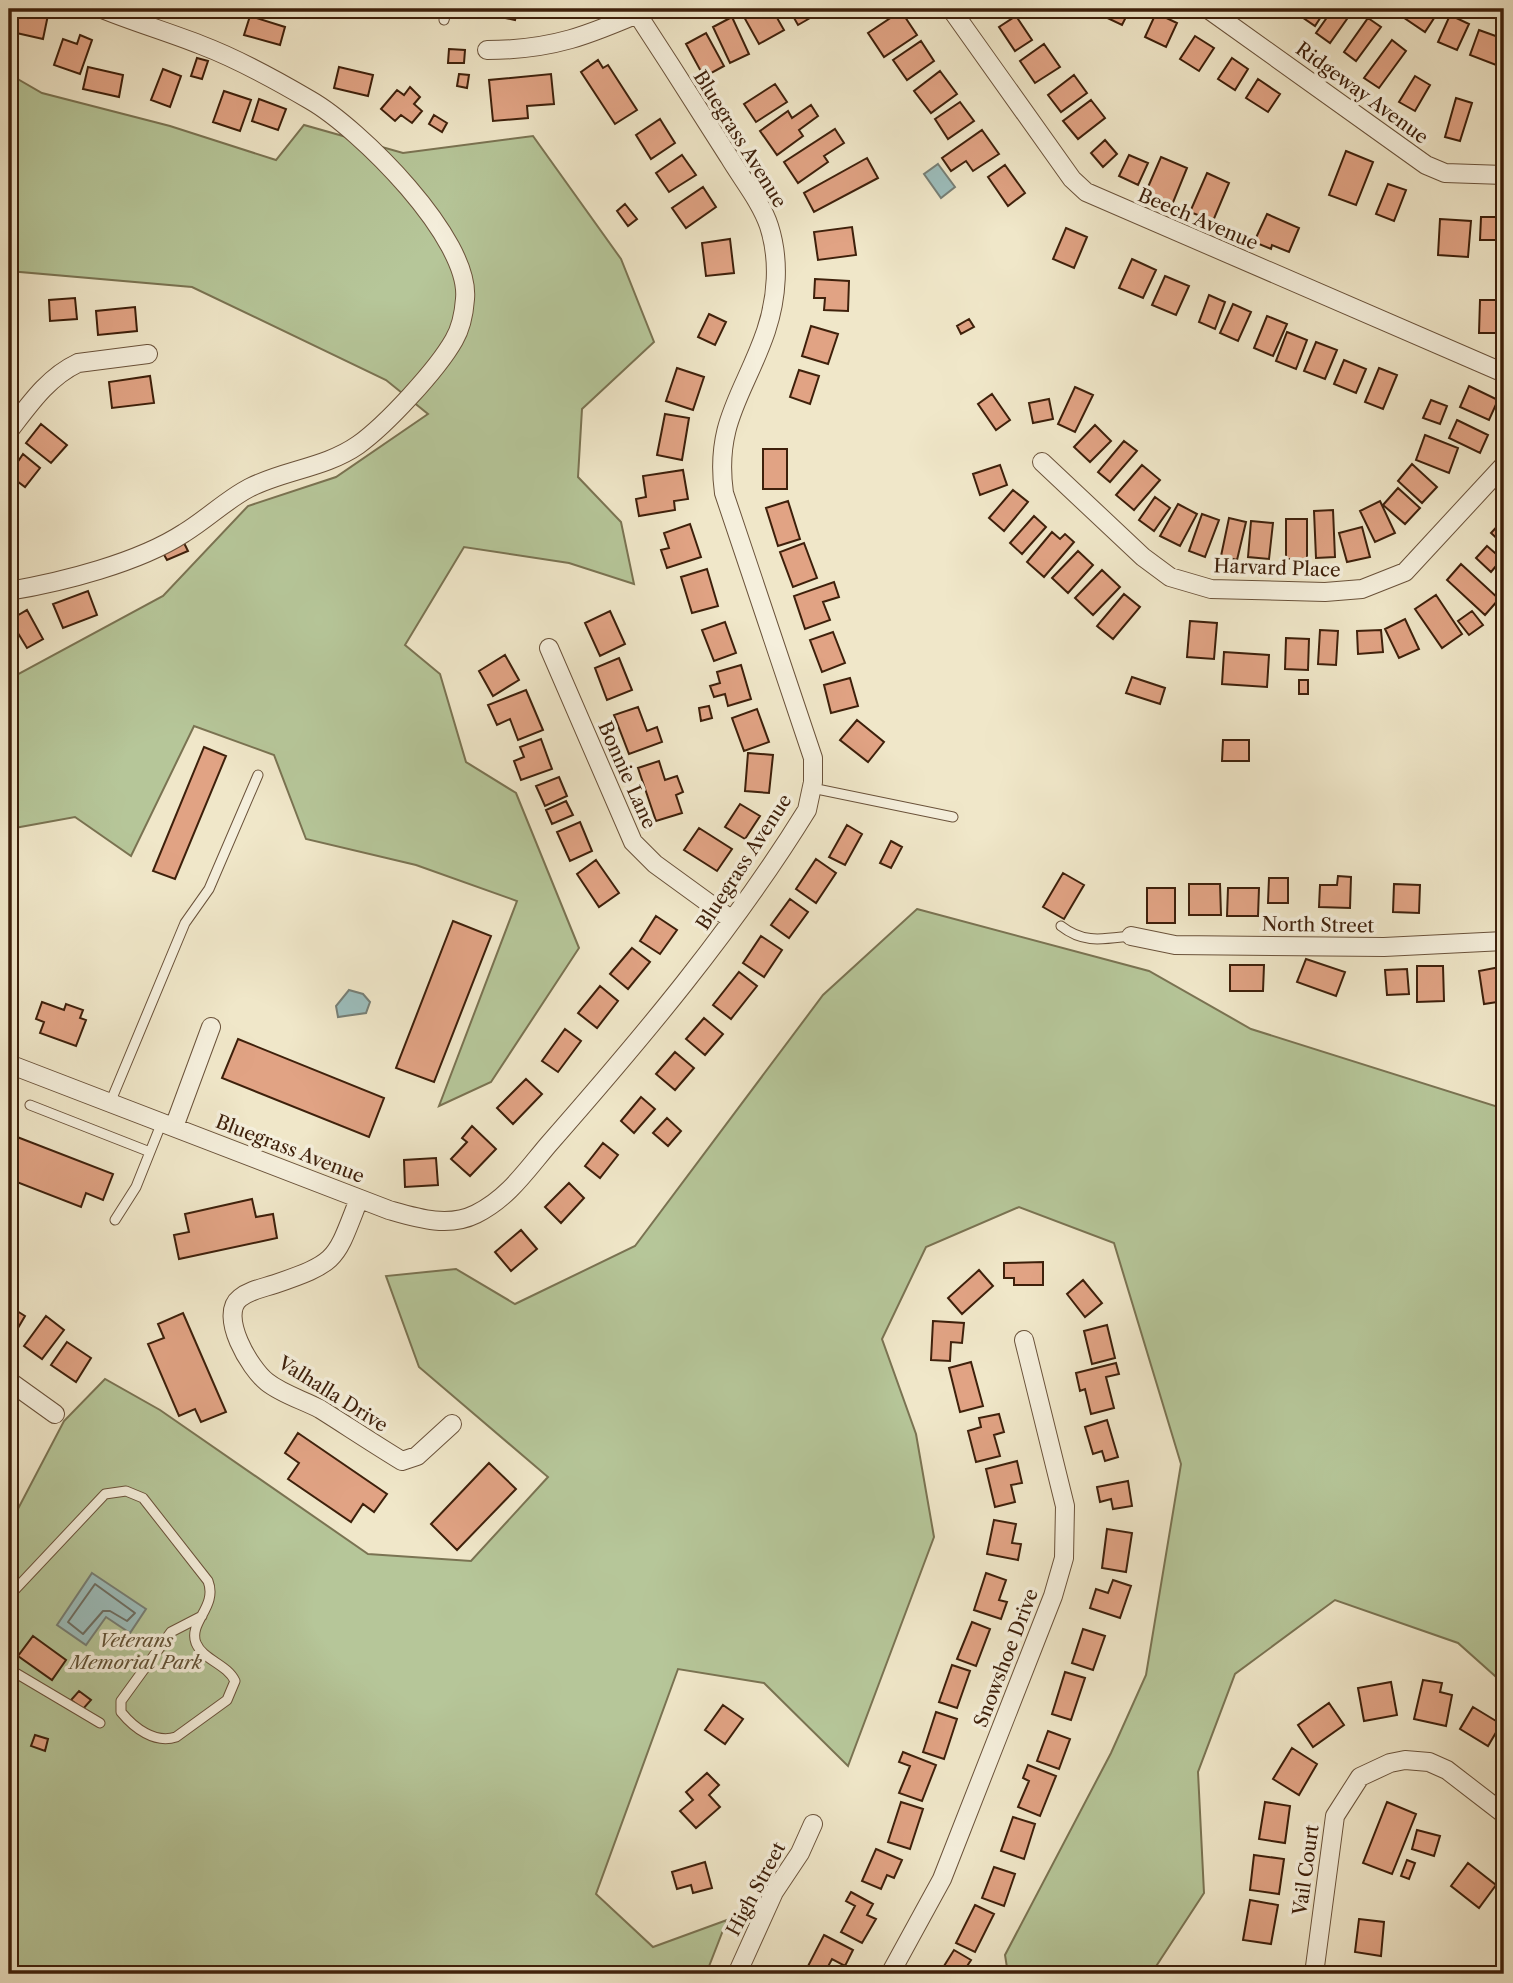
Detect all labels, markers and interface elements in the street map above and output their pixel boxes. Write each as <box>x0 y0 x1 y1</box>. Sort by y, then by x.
street label: Ridgeway Avenue <box>1291 37 1433 149</box>
street label: Bluegrass Avenue <box>689 66 791 212</box>
street label: Beech Avenue <box>1134 183 1262 255</box>
street label: Harvard Place <box>1213 554 1341 582</box>
street label: Bonnie Lane <box>593 718 661 832</box>
street label: Bluegrass Avenue <box>691 790 797 934</box>
street label: North Street <box>1262 913 1375 937</box>
street label: Bluegrass Avenue <box>212 1110 368 1188</box>
street label: Valhalla Drive <box>273 1351 392 1437</box>
street label: Snowshoe Drive <box>969 1585 1043 1731</box>
park label: Veterans Memorial Park <box>68 1629 202 1674</box>
street label: Vail Court <box>1288 1823 1324 1918</box>
street label: High Street <box>722 1838 790 1940</box>

